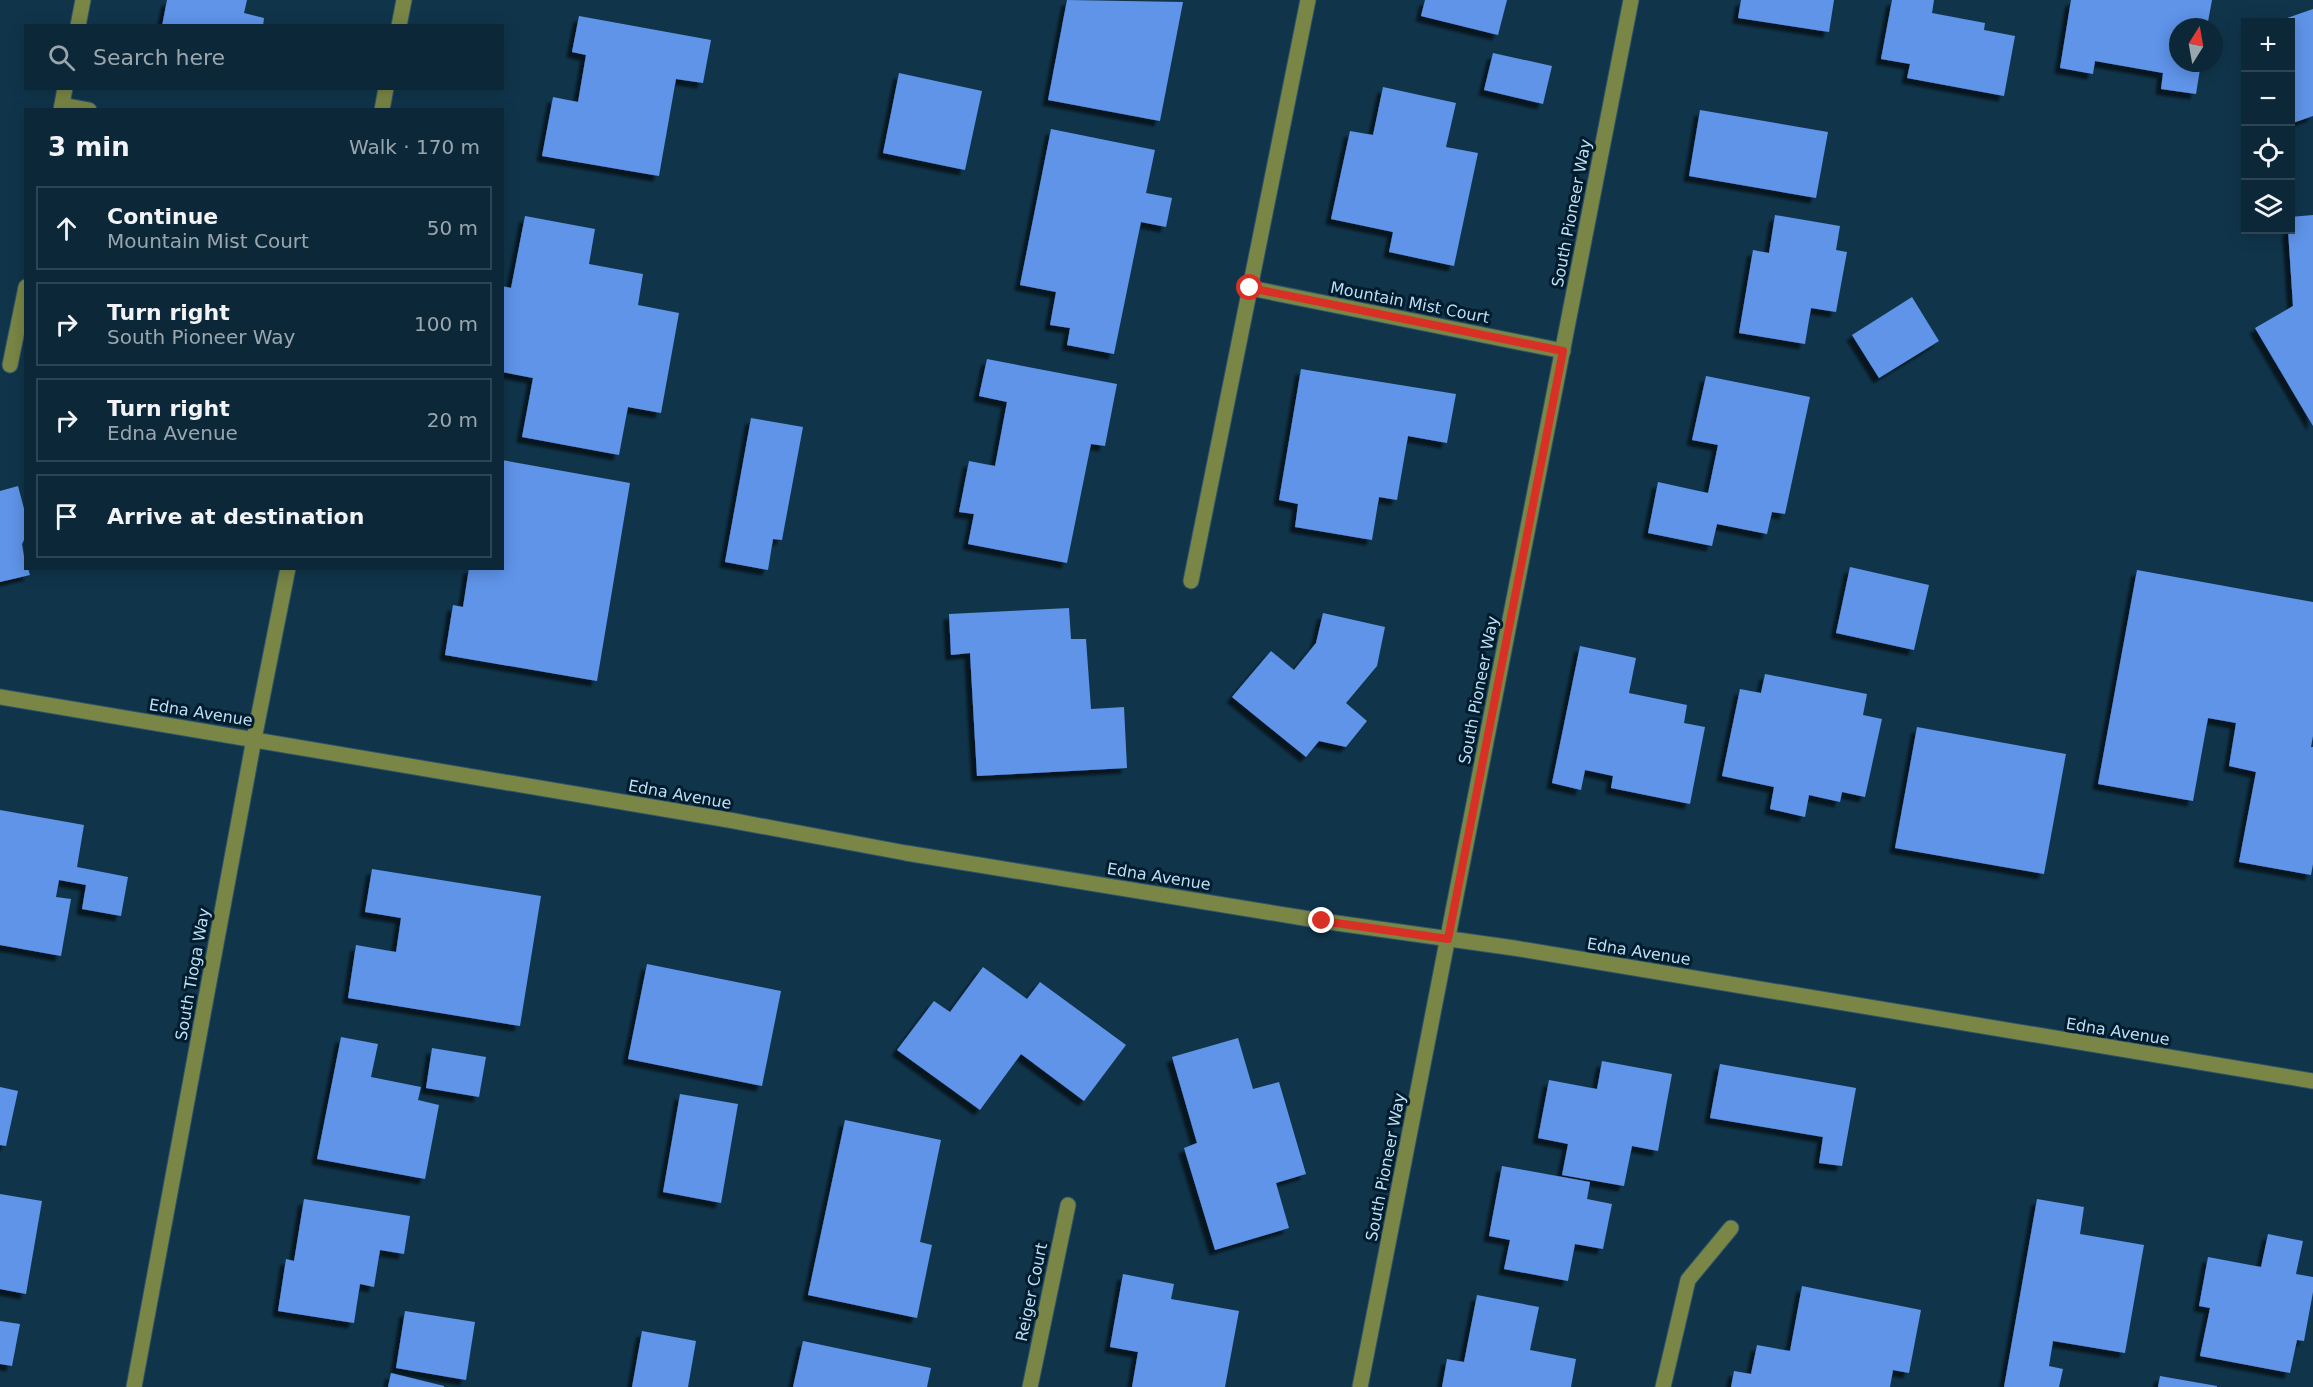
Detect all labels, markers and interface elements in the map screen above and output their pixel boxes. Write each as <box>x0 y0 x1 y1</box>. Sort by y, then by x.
north arrow <box>2169 18 2223 72</box>
map controls <box>2241 18 2295 234</box>
button: + <box>2241 18 2295 72</box>
search box <box>24 24 504 90</box>
icon: search <box>45 41 78 74</box>
text: Search here <box>93 45 225 70</box>
button: − <box>2241 72 2295 126</box>
button: locate <box>2241 126 2295 180</box>
text: 3 min <box>48 132 130 162</box>
text: Walk · 170 m <box>349 135 480 159</box>
street label: South Pioneer Way <box>1548 137 1595 289</box>
button: layers <box>2241 180 2295 234</box>
text: Continue <box>107 204 218 229</box>
icon: ahead <box>50 212 83 245</box>
text: 50 m <box>427 216 478 240</box>
text: Mountain Mist Court <box>107 229 309 253</box>
route start <box>1236 274 1262 300</box>
street label: Mountain Mist Court <box>1329 278 1491 327</box>
text: Turn right <box>107 300 230 325</box>
icon: right <box>50 308 83 341</box>
text: 100 m <box>414 312 478 336</box>
text: South Pioneer Way <box>107 325 295 349</box>
text: Turn right <box>107 396 230 421</box>
icon: right <box>50 404 83 437</box>
text: 20 m <box>427 408 478 432</box>
text: Edna Avenue <box>107 421 238 445</box>
icon: arrive <box>50 500 83 533</box>
text: Arrive at destination <box>107 504 364 529</box>
street label: South Pioneer Way <box>1455 614 1502 766</box>
street label: Edna Avenue <box>148 695 254 730</box>
street label: Edna Avenue <box>627 776 733 813</box>
street label: Edna Avenue <box>1106 859 1212 894</box>
street label: South Tioga Way <box>171 906 214 1042</box>
route end <box>1308 907 1334 933</box>
street label: Edna Avenue <box>1586 934 1692 969</box>
street label: Edna Avenue <box>2065 1014 2171 1049</box>
street label: South Pioneer Way <box>1362 1091 1409 1243</box>
street label: Reiger Court <box>1012 1241 1051 1343</box>

